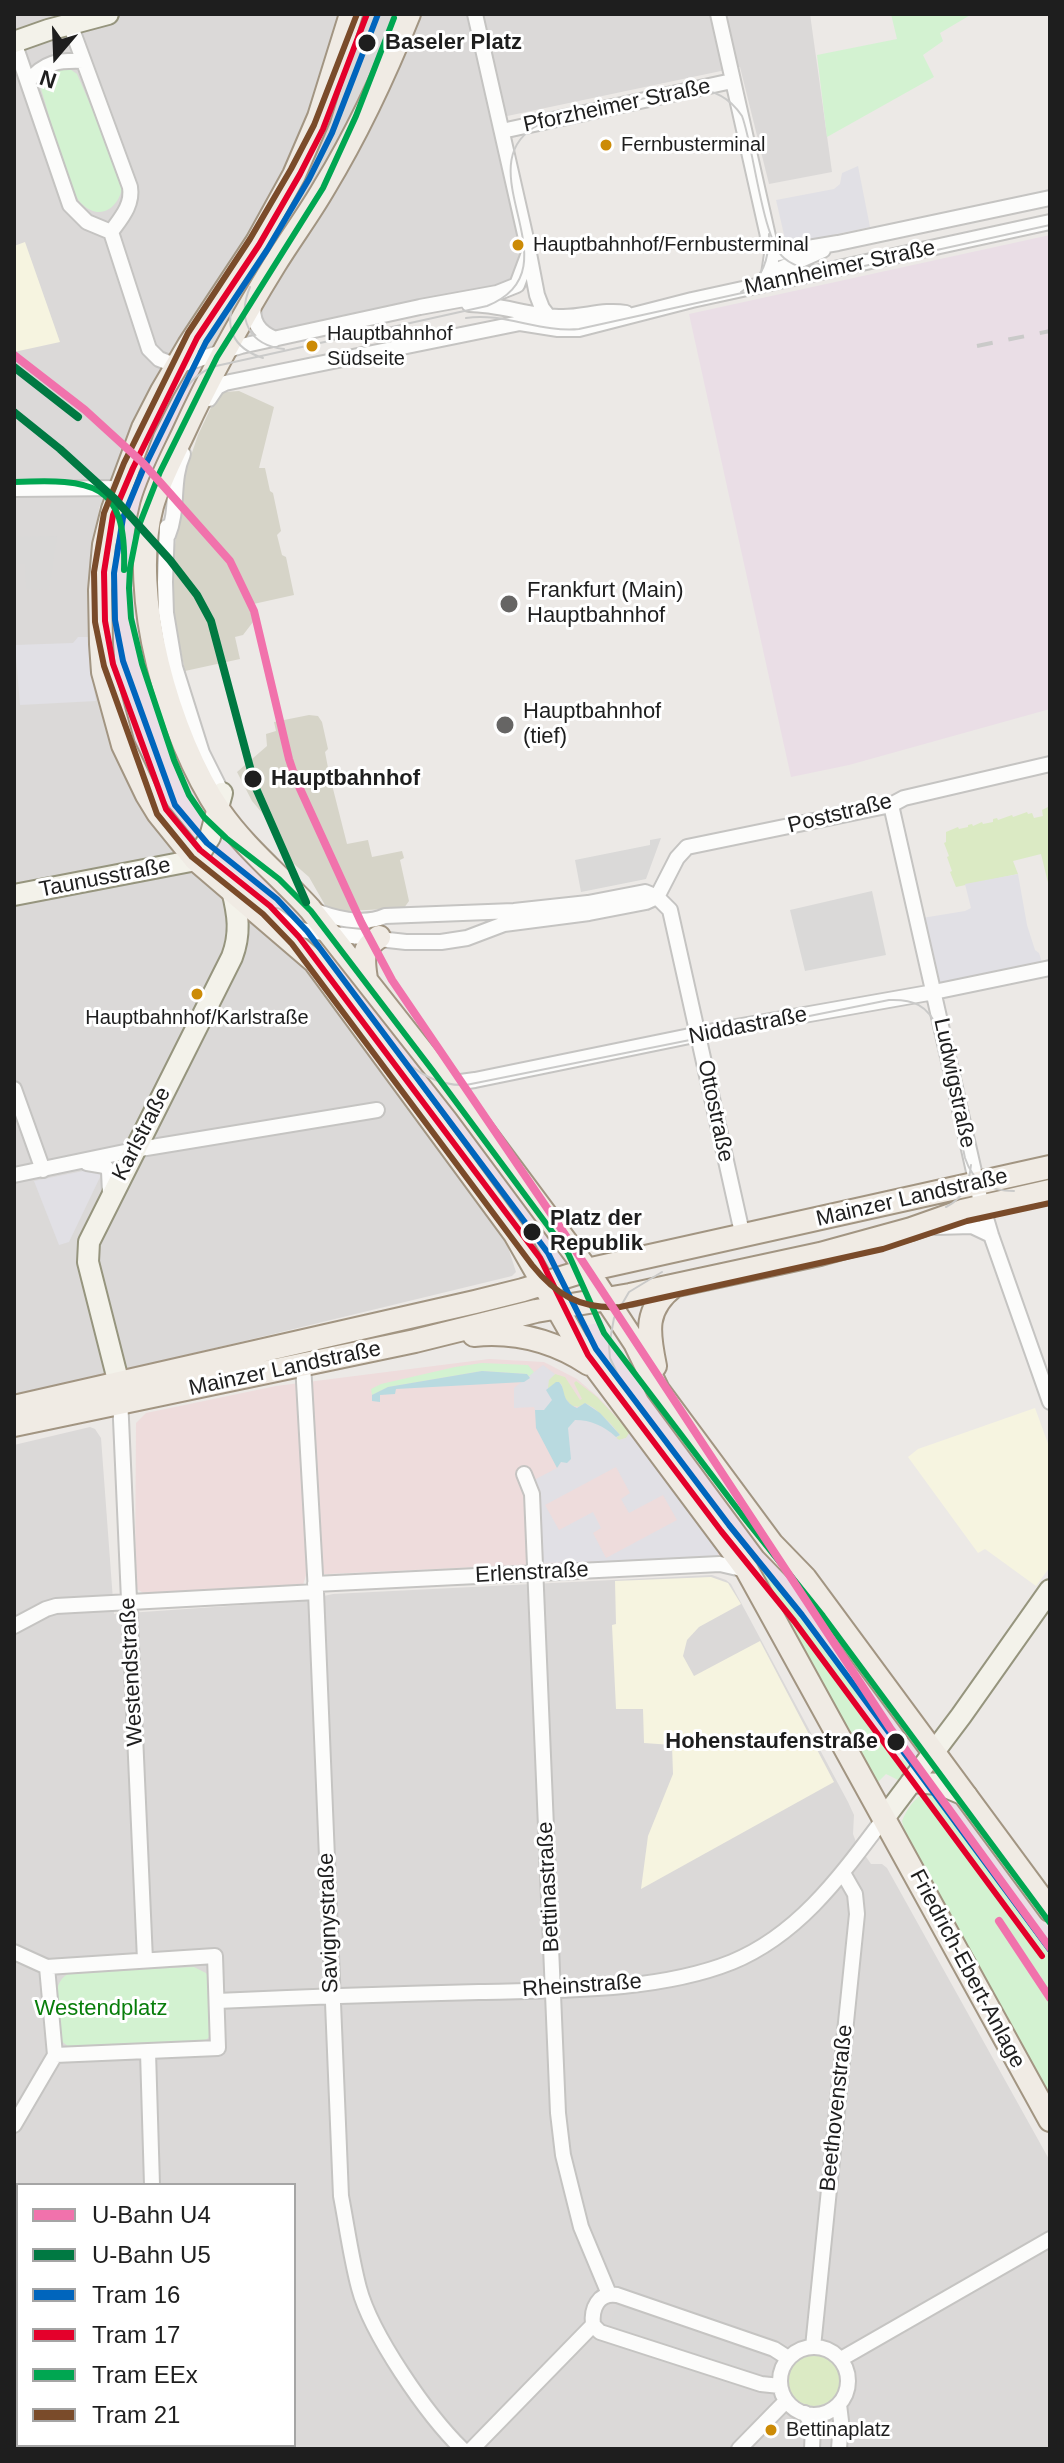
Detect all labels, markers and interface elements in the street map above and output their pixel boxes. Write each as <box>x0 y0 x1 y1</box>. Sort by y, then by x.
north arrow <box>16 16 96 96</box>
place label: Baseler Platz <box>385 30 522 56</box>
marker: Baseler Platz <box>356 32 378 54</box>
text: N <box>36 65 60 94</box>
street label: Pforzheimer Straße <box>521 73 713 139</box>
place label: Fernbusterminal <box>621 133 766 157</box>
marker: Fernbusterminal <box>598 137 614 153</box>
place label: Hauptbahnhof/Fernbusterminal <box>533 233 809 257</box>
street label: Mannheimer Straße <box>742 235 938 301</box>
marker: Hauptbahnhof/Fernbusterminal <box>510 237 526 253</box>
place label: Hauptbahnhof Südseite <box>327 322 453 369</box>
marker: Hauptbahnhof Südseite <box>304 338 320 354</box>
place label: Frankfurt (Main) Hauptbahnhof <box>527 578 683 630</box>
marker: Frankfurt (Main) Hauptbahnhof <box>498 593 520 615</box>
place label: Hauptbahnhof (tief) <box>523 699 661 750</box>
marker: Hauptbahnhof (tief) <box>494 714 516 736</box>
place label: Hauptbahnhof <box>271 766 420 792</box>
marker: Hauptbahnhof <box>242 768 264 790</box>
street label: Poststraße <box>785 788 895 840</box>
street label: Taunusstraße <box>37 852 173 904</box>
marker: Hauptbahnhof/Karlstraße <box>189 986 205 1002</box>
street label: Niddastraße <box>687 1002 809 1050</box>
place label: Hauptbahnhof/Karlstraße <box>85 1006 309 1030</box>
street label: Ludwigstraße <box>927 1016 981 1150</box>
street label: Ottostraße <box>691 1057 739 1165</box>
street label: Karlstraße <box>107 1083 177 1185</box>
street label: Mainzer Landstraße <box>814 1163 1010 1233</box>
place label: Platz der Republik <box>550 1206 643 1258</box>
marker: Platz der Republik <box>521 1221 543 1243</box>
street label: Mainzer Landstraße <box>187 1336 383 1402</box>
street label: Erlenstraße <box>475 1557 589 1589</box>
street label: Westendstraße <box>115 1597 149 1747</box>
place label: Hohenstaufenstraße <box>665 1729 878 1755</box>
marker: Hohenstaufenstraße <box>885 1731 907 1753</box>
street label: Bettinastraße <box>532 1821 566 1953</box>
street label: Savignystraße <box>313 1852 345 1994</box>
street label: Friedrich-Ebert-Anlage <box>903 1865 1031 2073</box>
street label: Rheinstraße <box>521 1969 643 2003</box>
park label: Westendplatz <box>35 1996 167 2022</box>
street label: Beethovenstraße <box>815 2023 859 2193</box>
legend <box>16 2183 296 2447</box>
text: U-Bahn U4 <box>92 2201 211 2228</box>
text: U-Bahn U5 <box>92 2241 211 2268</box>
text: Tram 16 <box>92 2281 180 2308</box>
text: Tram 17 <box>92 2321 180 2348</box>
text: Tram EEx <box>92 2361 198 2388</box>
text: Tram 21 <box>92 2401 180 2428</box>
place label: Bettinaplatz <box>786 2418 891 2442</box>
marker: Bettinaplatz <box>763 2422 779 2438</box>

